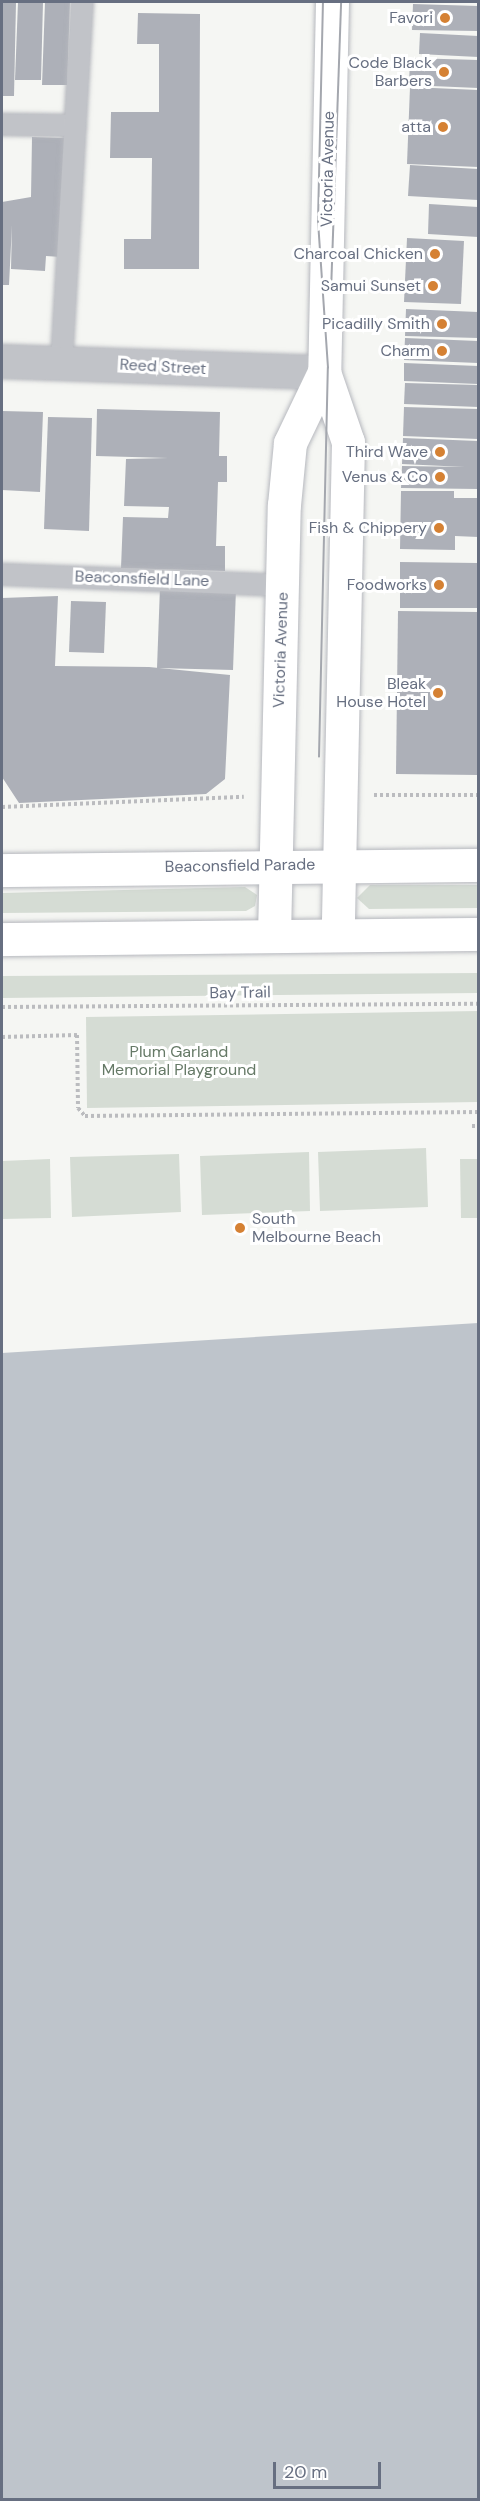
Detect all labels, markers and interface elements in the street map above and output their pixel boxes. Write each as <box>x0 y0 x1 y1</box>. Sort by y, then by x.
place label: Favori <box>389 8 433 28</box>
marker: Favori <box>438 11 452 25</box>
place label: Code Black Barbers <box>349 53 432 91</box>
marker: Code Black Barbers <box>437 65 451 79</box>
street label: Victoria Avenue <box>317 111 339 227</box>
place label: atta <box>401 117 431 137</box>
marker: atta <box>436 120 450 134</box>
place label: Charcoal Chicken <box>293 244 423 264</box>
marker: Charcoal Chicken <box>428 247 442 261</box>
place label: Samui Sunset <box>321 276 421 296</box>
marker: Samui Sunset <box>426 279 440 293</box>
place label: Picadilly Smith <box>322 314 430 334</box>
marker: Picadilly Smith <box>435 317 449 331</box>
place label: Charm <box>380 341 430 361</box>
marker: Charm <box>435 344 449 358</box>
street label: Reed Street <box>119 355 207 379</box>
place label: Third Wave <box>346 442 428 462</box>
marker: Third Wave <box>433 445 447 459</box>
place label: Venus & Co <box>342 467 428 487</box>
marker: Venus & Co <box>433 470 447 484</box>
place label: Fish & Chippery <box>309 518 427 538</box>
marker: Fish & Chippery <box>432 521 446 535</box>
street label: Beaconsfield Lane <box>74 567 210 591</box>
place label: Foodworks <box>347 575 427 595</box>
marker: Foodworks <box>432 578 446 592</box>
street label: Victoria Avenue <box>269 592 293 708</box>
place label: Bleak House Hotel <box>336 674 426 712</box>
marker: Bleak House Hotel <box>431 686 445 700</box>
street label: Beaconsfield Parade <box>165 855 315 877</box>
street label: Bay Trail <box>209 983 271 1003</box>
park label: Plum Garland Memorial Playground <box>102 1042 256 1080</box>
place label: South Melbourne Beach <box>252 1209 381 1247</box>
marker: South Melbourne Beach <box>233 1221 247 1235</box>
scale bar <box>276 2450 384 2488</box>
text: 20 m <box>284 2460 327 2484</box>

